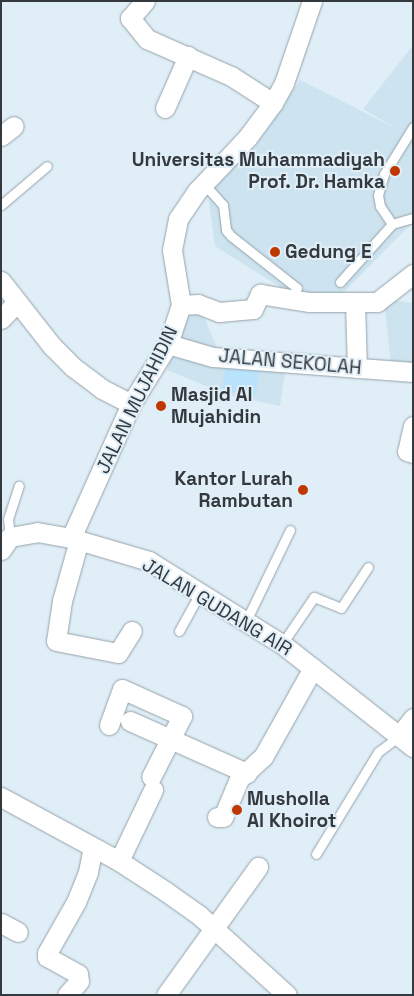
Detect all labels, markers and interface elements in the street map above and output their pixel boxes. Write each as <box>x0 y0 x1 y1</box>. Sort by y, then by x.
place label: Universitas Muhammadiyah Prof. Dr. Hamka <box>132 149 385 193</box>
marker: Universitas Muhammadiyah Prof. Dr. Hamka <box>389 165 401 177</box>
place label: Gedung E <box>285 241 372 263</box>
marker: Gedung E <box>269 246 281 258</box>
street label: JALAN MUJAHIDIN <box>91 323 183 477</box>
street label: JALAN SEKOLAH <box>218 344 362 380</box>
place label: Masjid Al Mujahidin <box>171 384 261 428</box>
marker: Masjid Al Mujahidin <box>155 400 167 412</box>
place label: Kantor Lurah Rambutan <box>174 468 293 512</box>
marker: Kantor Lurah Rambutan <box>297 484 309 496</box>
street label: JALAN GUDANG AIR <box>138 553 296 661</box>
place label: Musholla Al Khoirot <box>247 788 336 832</box>
marker: Musholla Al Khoirot <box>231 804 243 816</box>

